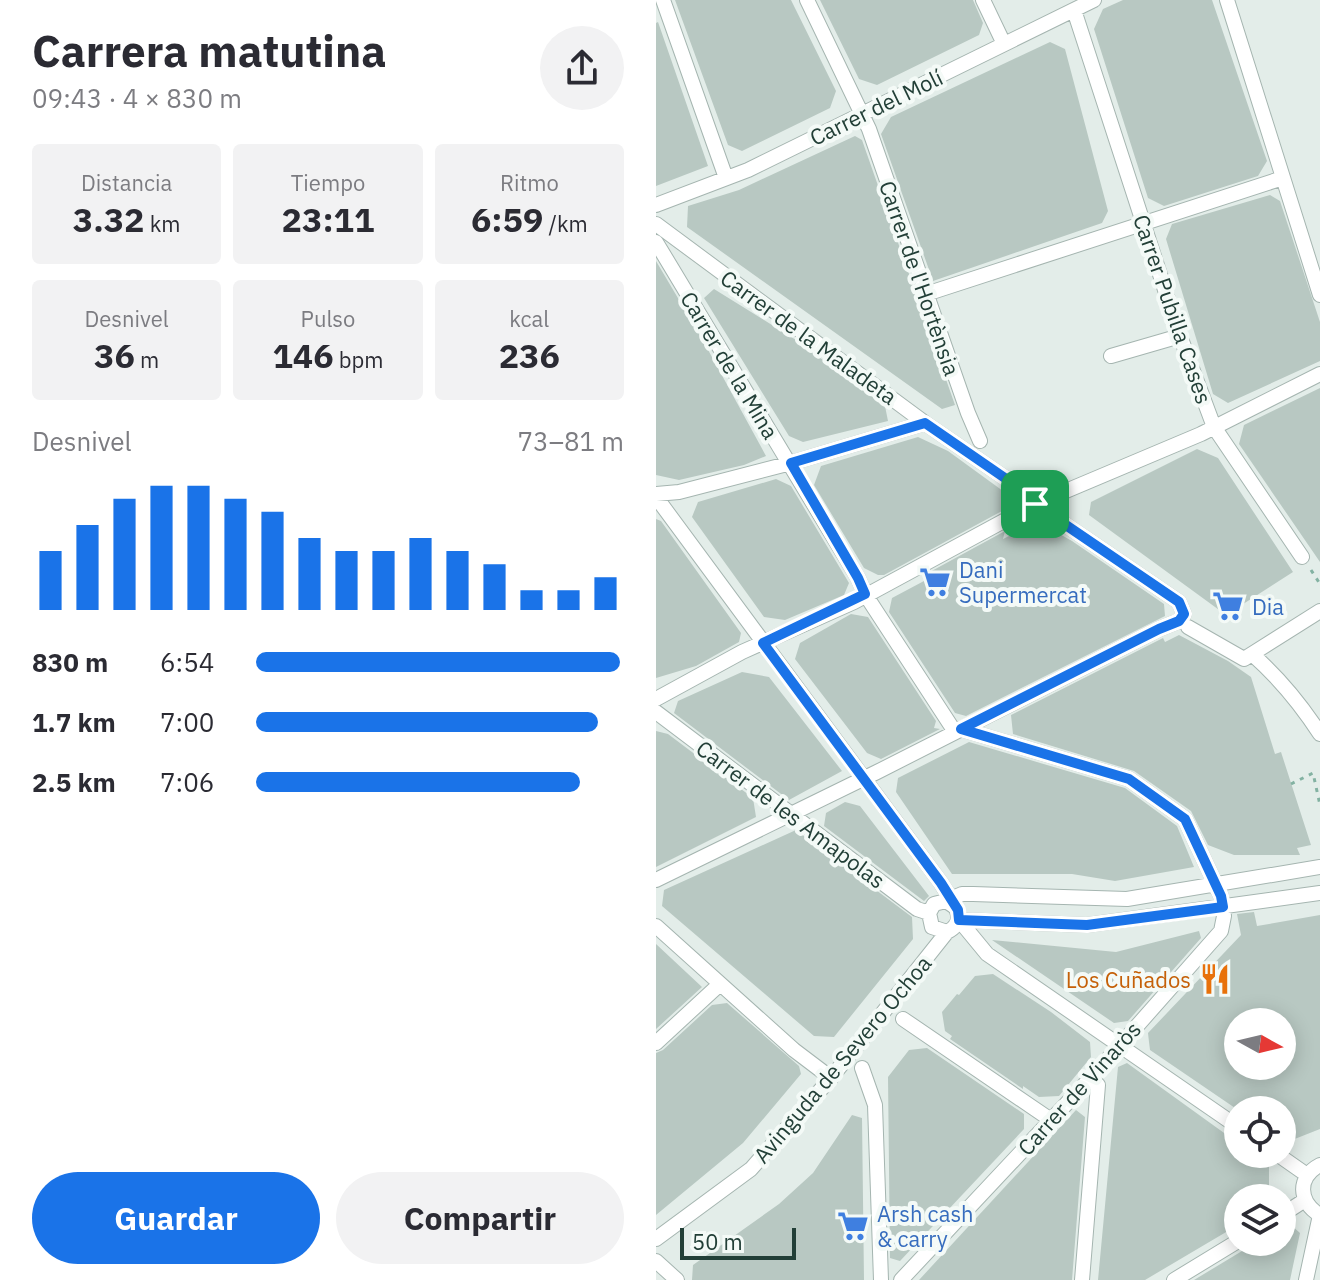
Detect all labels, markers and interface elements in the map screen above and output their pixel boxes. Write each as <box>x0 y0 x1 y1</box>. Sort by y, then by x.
text: Carrera matutina <box>32 22 386 79</box>
button: share <box>540 26 624 110</box>
street label: Carrer del Molí <box>805 62 948 152</box>
text: 09:43 · 4 × 830 m <box>32 81 242 115</box>
text: Distancia <box>81 168 172 197</box>
text: Tiempo <box>291 168 365 197</box>
text: Ritmo <box>500 168 559 197</box>
street label: Carrer de l'Hortènsia <box>873 177 967 380</box>
text: 3.32 <box>73 197 145 241</box>
text: 23:11 <box>282 197 374 241</box>
text: 6:59 <box>471 197 543 241</box>
text: km <box>145 209 181 238</box>
text: /km <box>543 209 588 238</box>
street label: Carrer Pubilla Cases <box>1127 210 1219 408</box>
street label: Carrer de la Maladeta <box>715 263 903 411</box>
street label: Carrer de la Mina <box>674 286 786 444</box>
text: Desnivel <box>85 304 169 333</box>
text: Pulso <box>301 304 355 333</box>
text: kcal <box>509 304 549 333</box>
text: 36 <box>94 333 135 377</box>
text: 146 <box>272 333 334 377</box>
text: 236 <box>499 333 560 377</box>
text: m <box>135 345 159 374</box>
text: bpm <box>334 345 384 374</box>
text: Desnivel <box>32 424 132 458</box>
text: 73–81 m <box>517 424 624 458</box>
pin <box>1001 470 1069 538</box>
icon: arrive <box>1013 482 1057 526</box>
place label: Dani Supermercat <box>959 555 1087 609</box>
supermarket icon: Dani Supermercat <box>918 565 952 599</box>
supermarket icon: Dia <box>1211 589 1245 623</box>
place label: Dia <box>1252 592 1284 621</box>
text: 830 m <box>32 645 108 679</box>
text: 6:54 <box>160 645 214 679</box>
text: 1.7 km <box>32 705 116 739</box>
text: 7:00 <box>160 705 214 739</box>
street label: Carrer de les Amapolas <box>691 733 891 895</box>
text: 2.5 km <box>32 765 116 799</box>
text: 7:06 <box>160 765 214 799</box>
street label: Avinguda de Severo Ochoa <box>747 949 938 1169</box>
restaurant icon: Los Cuñados <box>1198 962 1232 996</box>
place label: Los Cuñados <box>1066 965 1191 994</box>
north arrow <box>1224 1008 1296 1080</box>
map controls <box>1224 1008 1296 1256</box>
street label: Carrer de Vinaròs <box>1011 1015 1147 1161</box>
button: locate <box>1224 1096 1296 1168</box>
button: Guardar <box>32 1172 320 1264</box>
button: Compartir <box>336 1172 624 1264</box>
button: layers <box>1224 1184 1296 1256</box>
place label: Arsh cash & carry <box>877 1199 974 1253</box>
supermarket icon: Arsh cash & carry <box>836 1209 870 1243</box>
scale bar <box>680 1224 796 1260</box>
text: 50 m <box>692 1227 743 1256</box>

